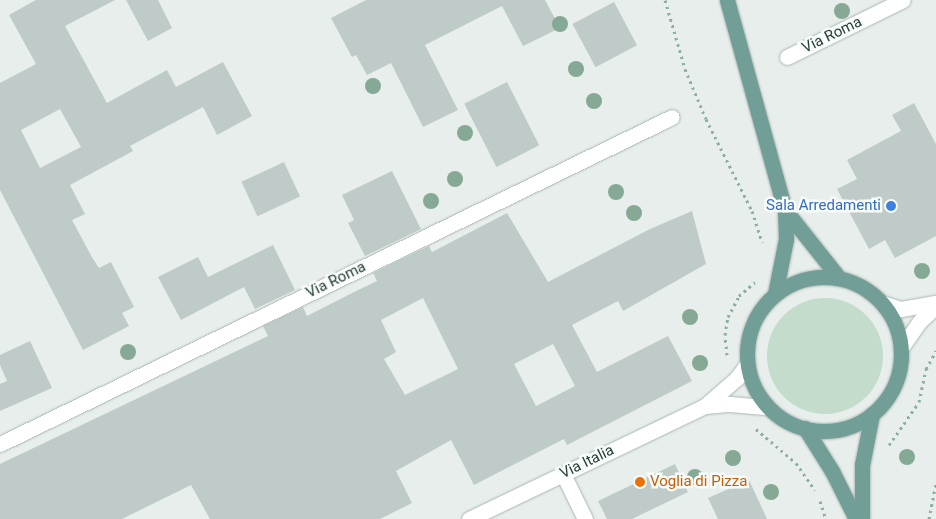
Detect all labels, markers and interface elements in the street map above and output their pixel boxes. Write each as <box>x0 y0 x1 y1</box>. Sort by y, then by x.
street label: Via Roma <box>799 13 865 57</box>
place label: Sala Arredamenti <box>766 197 881 215</box>
marker: Sala Arredamenti <box>885 200 897 212</box>
street label: Via Roma <box>303 258 369 302</box>
street label: Via Italia <box>557 441 617 483</box>
place label: Voglia di Pizza <box>650 473 747 491</box>
marker: Voglia di Pizza <box>634 476 646 488</box>

